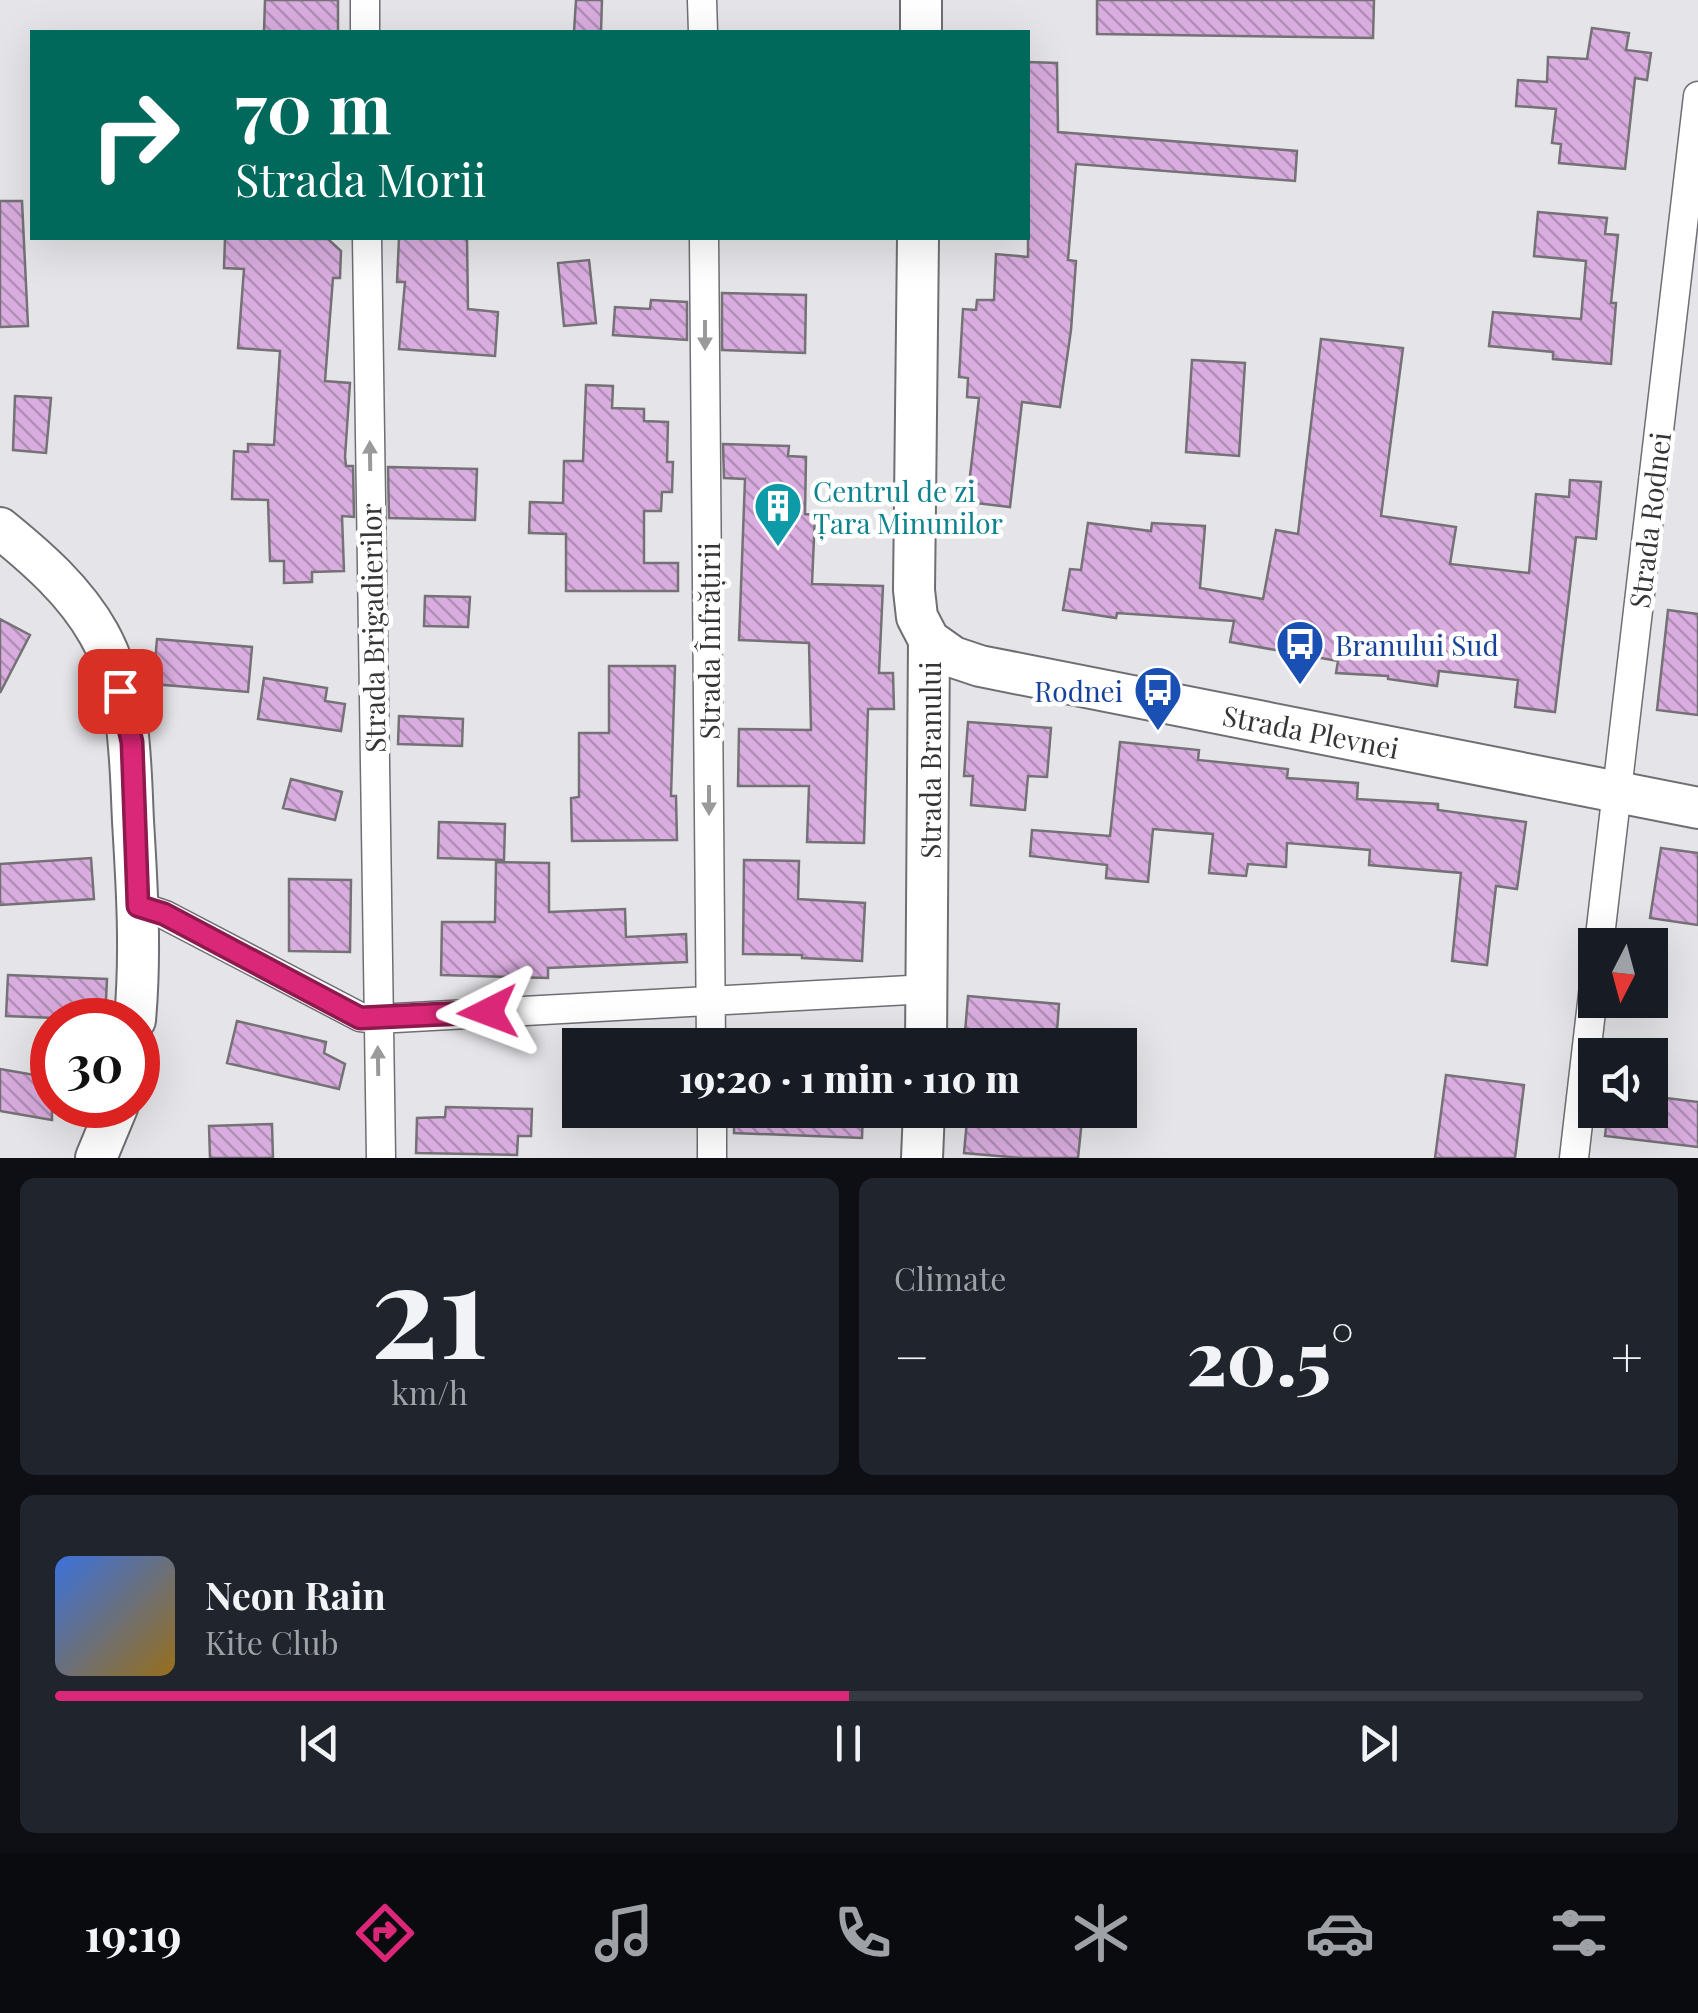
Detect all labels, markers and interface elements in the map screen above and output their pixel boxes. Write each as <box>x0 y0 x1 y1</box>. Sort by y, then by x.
text: 70 m <box>235 58 392 152</box>
icon: right <box>70 70 200 200</box>
text: Strada Morii <box>235 148 486 208</box>
one-way arrow <box>697 319 713 351</box>
street label: Strada Rodnei <box>1620 430 1678 610</box>
one-way arrow <box>362 439 378 471</box>
place label: Centrul de zi Țara Minunilor <box>813 472 1004 541</box>
building icon: Centrul de zi Țara Minunilor <box>752 480 804 548</box>
street label: Strada Brigadierilor <box>351 502 393 753</box>
street label: Strada Înfrățirii <box>690 542 727 740</box>
bus stop icon: Branului Sud <box>1274 618 1326 686</box>
place label: Branului Sud <box>1335 626 1499 663</box>
pin <box>78 649 163 734</box>
street label: Strada Branului <box>911 661 948 859</box>
icon: arrive <box>93 664 148 719</box>
bus stop icon: Rodnei <box>1132 664 1184 732</box>
place label: Rodnei <box>1034 672 1123 709</box>
street label: Strada Plevnei <box>1220 696 1402 766</box>
one-way arrow <box>701 784 717 816</box>
north arrow <box>1578 928 1668 1018</box>
map controls <box>1578 928 1668 1128</box>
position arrow <box>436 960 540 1064</box>
speed limit sign: 30 <box>30 998 160 1128</box>
button: sound <box>1578 1038 1668 1128</box>
one-way arrow <box>370 1044 386 1076</box>
text: 19:20 · 1 min · 110 m <box>679 1052 1020 1103</box>
text: 21 <box>371 1218 488 1392</box>
text: Climate <box>894 1256 1006 1299</box>
text: 20.5° <box>1186 1305 1354 1405</box>
text: − <box>894 1318 930 1392</box>
text: + <box>1611 1318 1643 1392</box>
text: km/h <box>391 1370 468 1413</box>
text: Neon Rain <box>205 1569 386 1620</box>
text: Kite Club <box>205 1620 339 1663</box>
icon: previous <box>292 1716 347 1771</box>
icon: pause <box>821 1716 876 1771</box>
icon: next <box>1351 1716 1406 1771</box>
icon: directions <box>350 1898 420 1968</box>
icon: music <box>589 1898 659 1968</box>
icon: phone <box>828 1898 898 1968</box>
icon: climate <box>1066 1898 1136 1968</box>
icon: car <box>1305 1898 1375 1968</box>
icon: filters <box>1544 1898 1614 1968</box>
text: 19:19 <box>84 1903 182 1963</box>

